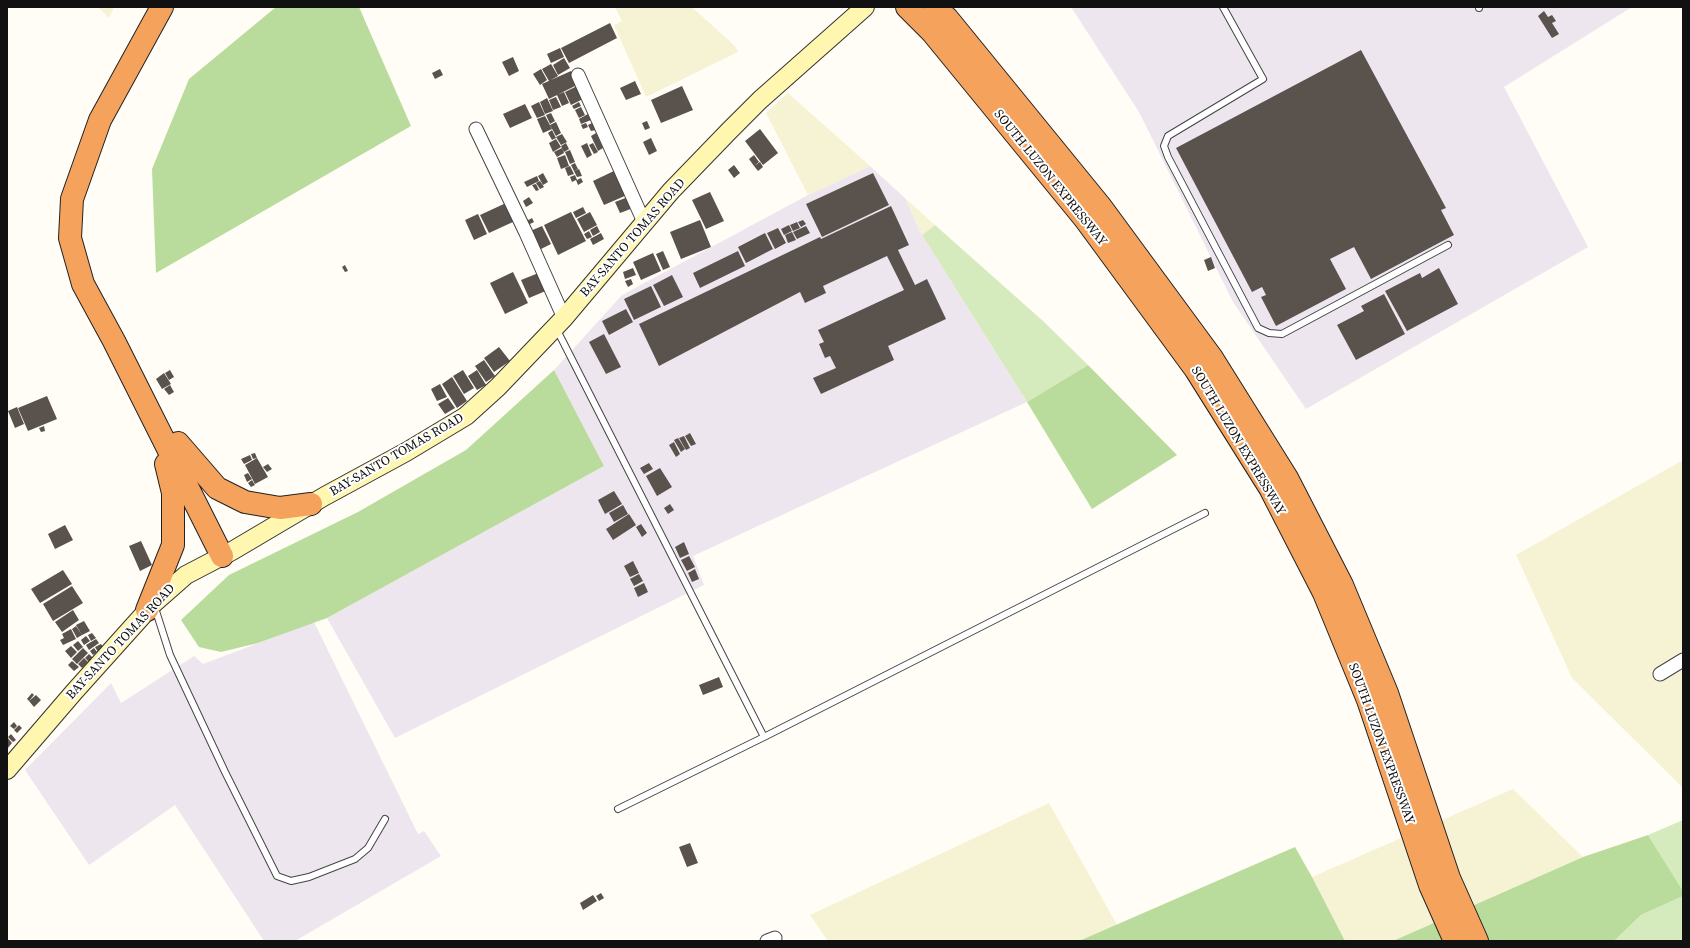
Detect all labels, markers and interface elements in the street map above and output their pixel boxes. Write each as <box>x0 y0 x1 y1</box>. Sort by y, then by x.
street label: SOUTH LUZON EXPRESSWAY <box>990 107 1110 249</box>
street label: BAY-SANTO TOMAS ROAD <box>577 175 689 301</box>
street label: SOUTH LUZON EXPRESSWAY <box>1187 364 1289 518</box>
street label: BAY-SANTO TOMAS ROAD <box>327 410 467 500</box>
street label: BAY-SANTO TOMAS ROAD <box>63 581 179 703</box>
street label: SOUTH LUZON EXPRESSWAY <box>1344 661 1418 827</box>

